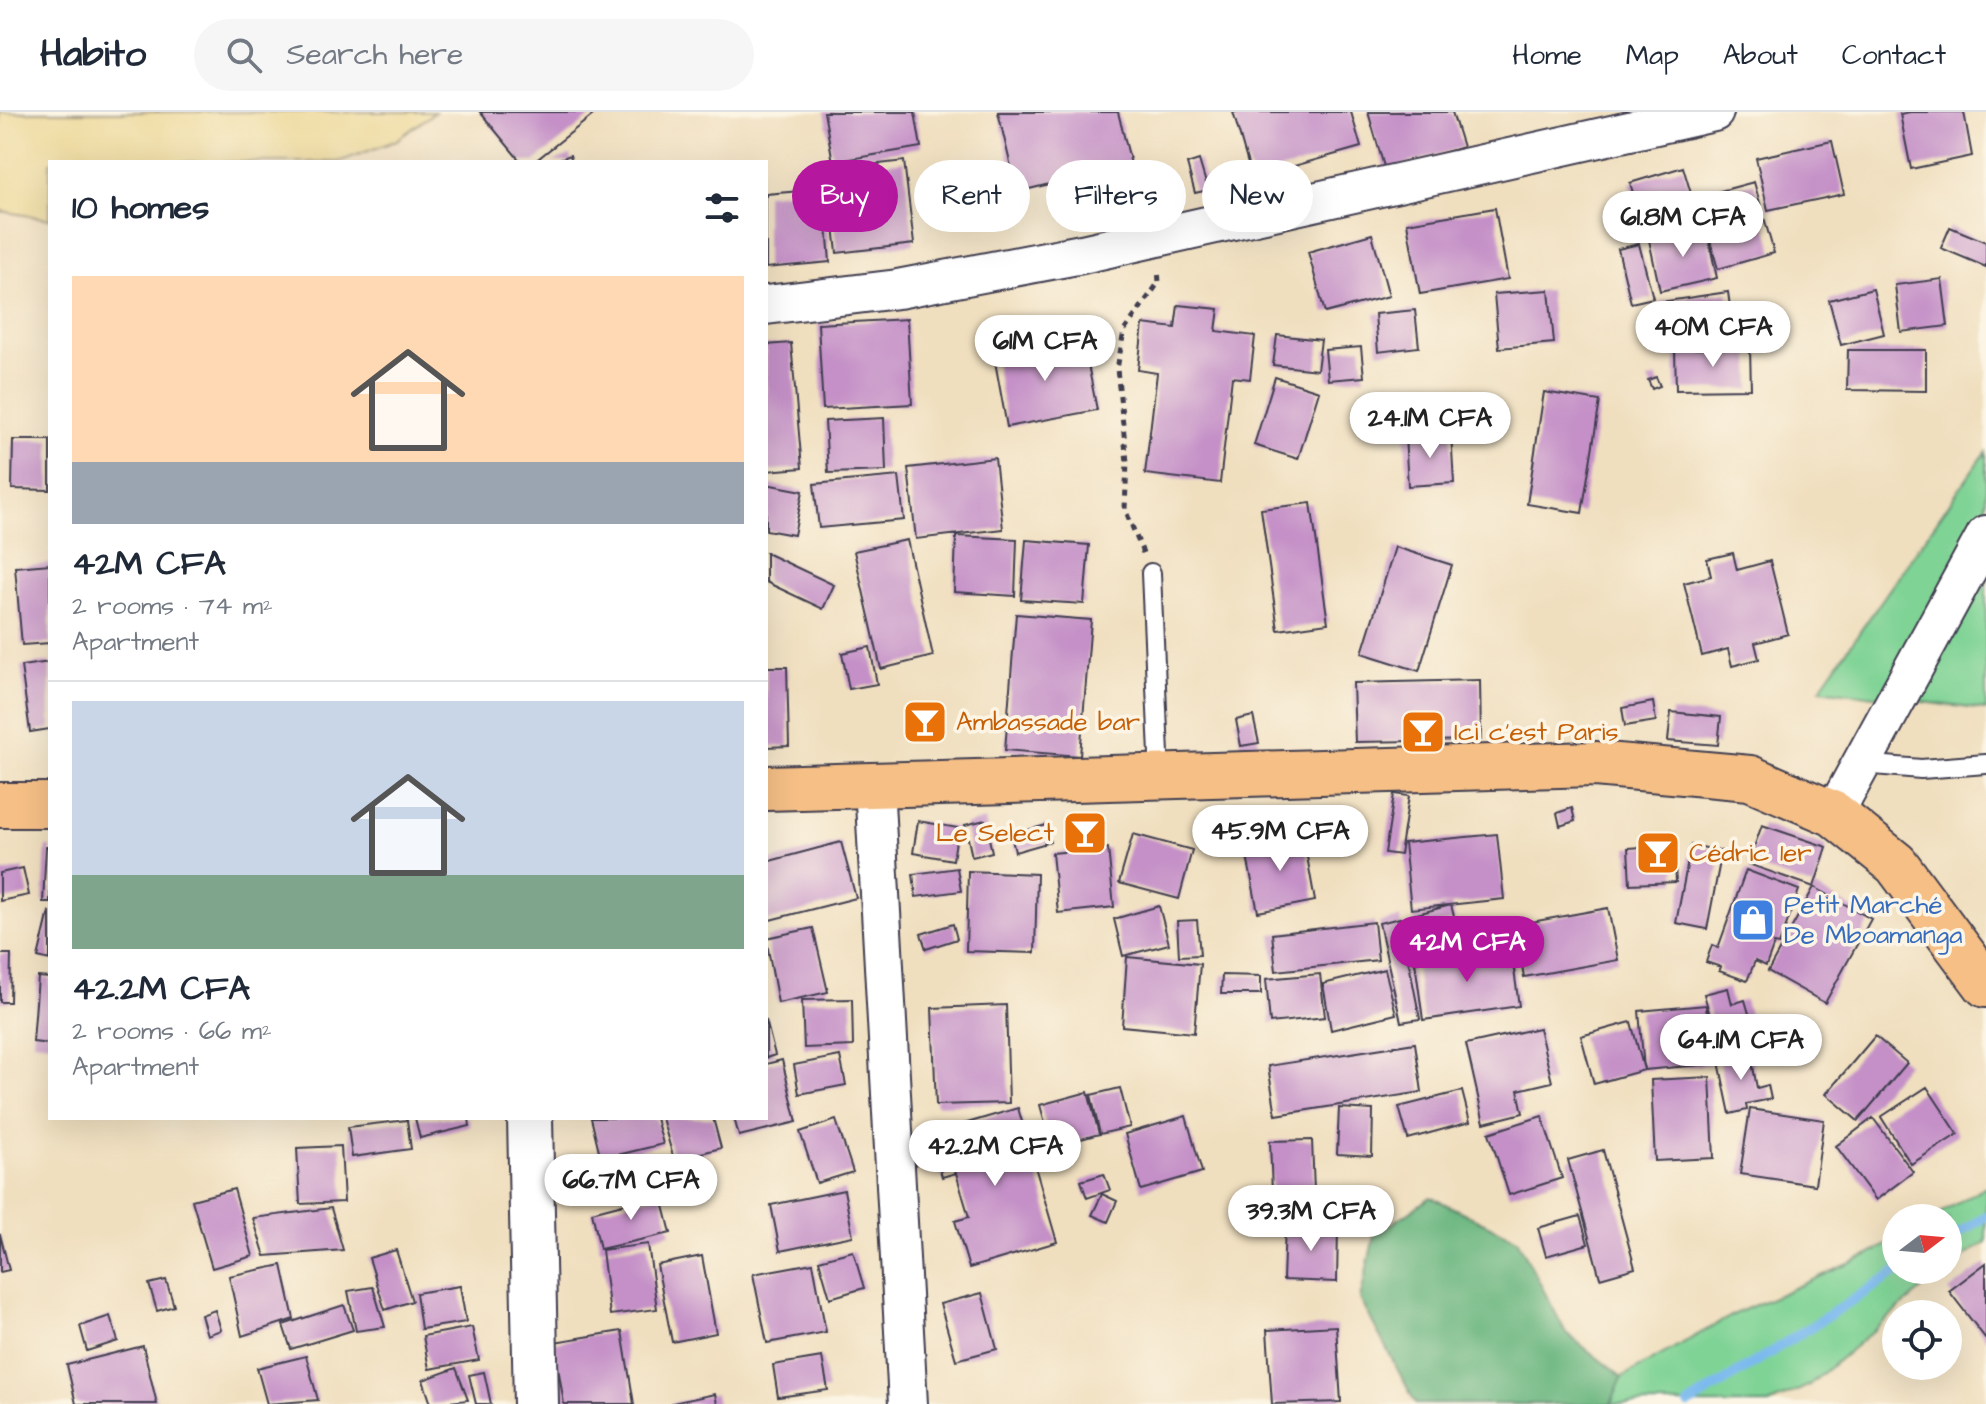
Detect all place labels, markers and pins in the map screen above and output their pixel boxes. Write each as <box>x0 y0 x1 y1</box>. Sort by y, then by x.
pin: 61.8M CFA <box>1591 191 1775 259</box>
pin: 40M CFA <box>1639 301 1787 369</box>
pin: 61M CFA <box>971 315 1119 383</box>
pin: 24.1M CFA <box>1338 392 1522 460</box>
bar icon: Ambassade bar <box>901 698 949 746</box>
place label: Ambassade bar <box>956 704 1140 740</box>
bar icon: Ici c'est Paris <box>1399 708 1447 756</box>
place label: Ici c'est Paris <box>1454 714 1619 750</box>
pin: 45.9M CFA <box>1188 805 1372 873</box>
bar icon: Le Select <box>1061 809 1109 857</box>
place label: Le Select <box>936 815 1054 851</box>
bar icon: Cédric 1er <box>1634 829 1682 877</box>
place label: Cédric 1er <box>1689 835 1812 871</box>
place label: Petit Marché De Mboamanga <box>1784 887 1962 955</box>
shop icon: Petit Marché De Mboamanga <box>1729 896 1777 944</box>
pin: 42M CFA <box>1393 916 1541 984</box>
pin: 64.1M CFA <box>1649 1014 1833 1082</box>
pin: 42.2M CFA <box>903 1120 1087 1188</box>
pin: 66.7M CFA <box>539 1154 723 1222</box>
pin: 39.3M CFA <box>1219 1185 1403 1253</box>

